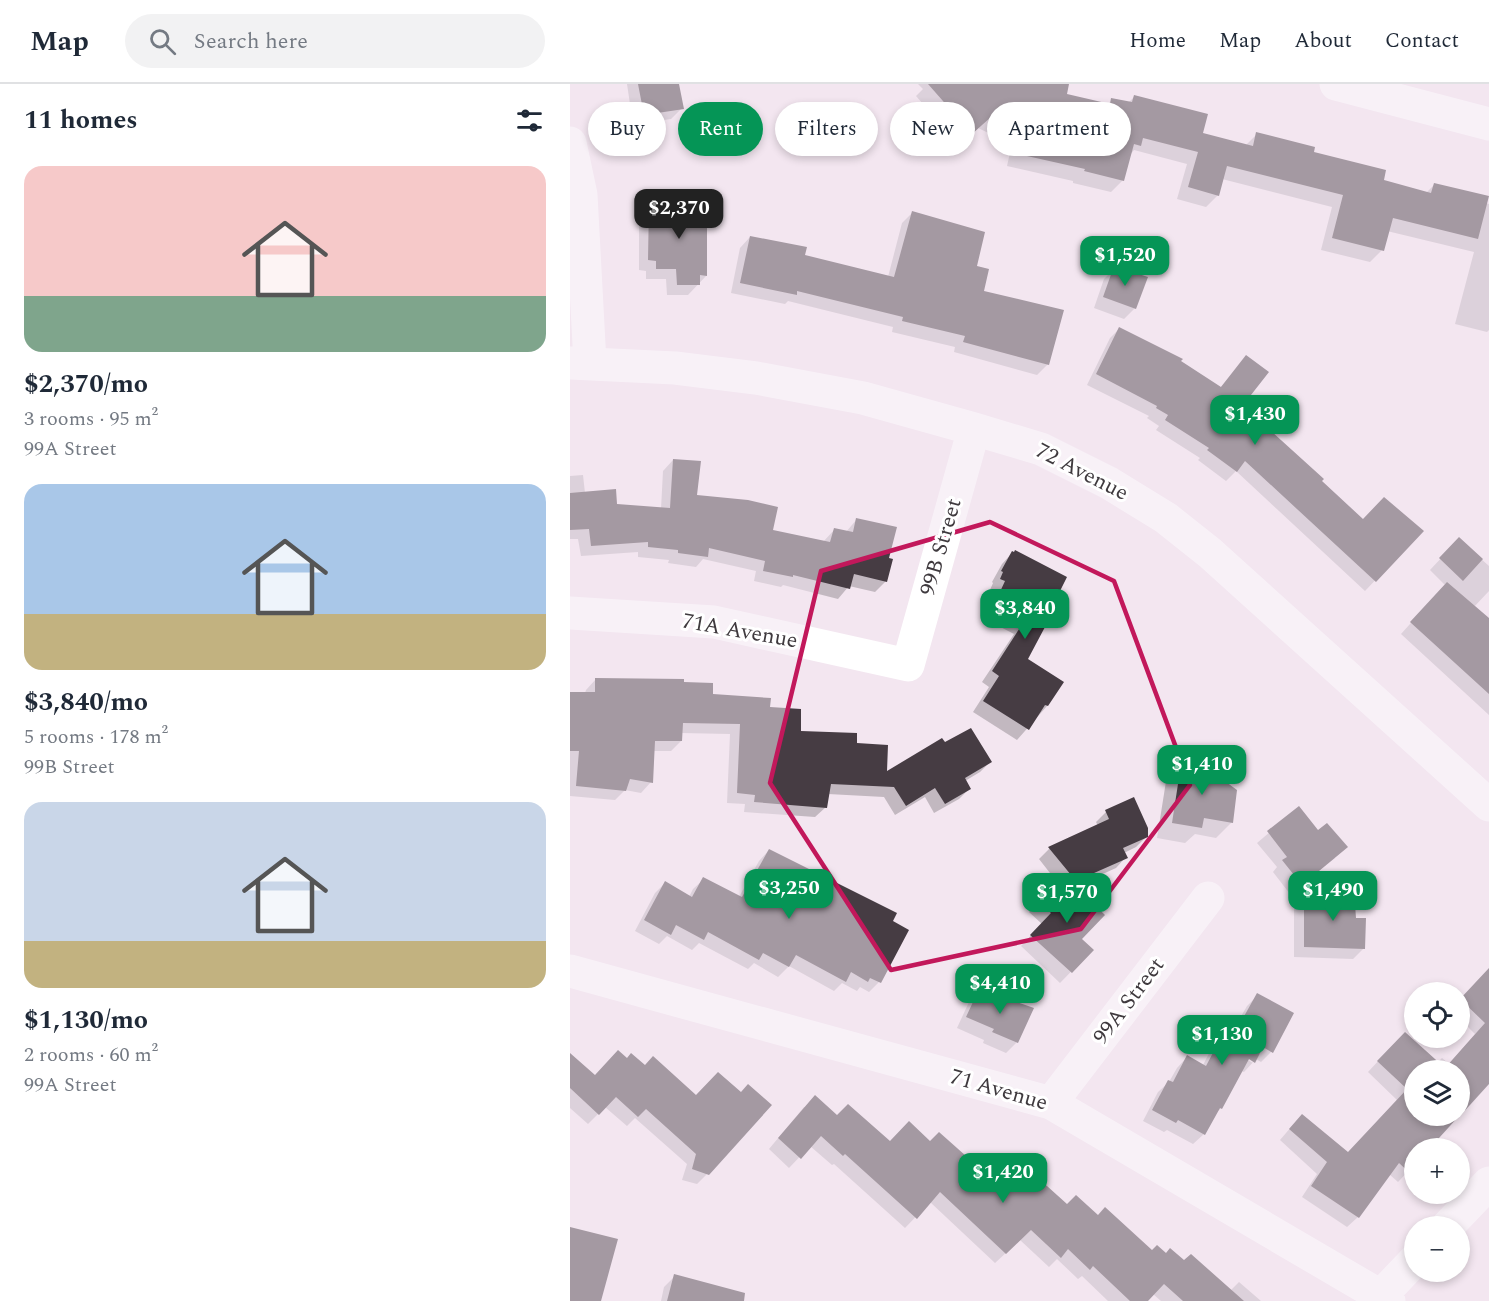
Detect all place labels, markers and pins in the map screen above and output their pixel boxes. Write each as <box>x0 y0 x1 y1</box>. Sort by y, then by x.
pin: $2,370 <box>630 189 728 240</box>
pin: $1,520 <box>1076 236 1174 287</box>
pin: $1,430 <box>1206 395 1304 446</box>
pin: $3,840 <box>976 589 1074 640</box>
pin: $1,410 <box>1153 745 1251 796</box>
pin: $3,250 <box>740 869 838 920</box>
pin: $1,490 <box>1284 871 1382 922</box>
pin: $1,570 <box>1018 873 1116 924</box>
pin: $4,410 <box>951 964 1049 1015</box>
pin: $1,130 <box>1173 1015 1271 1066</box>
pin: $1,420 <box>954 1153 1052 1204</box>

